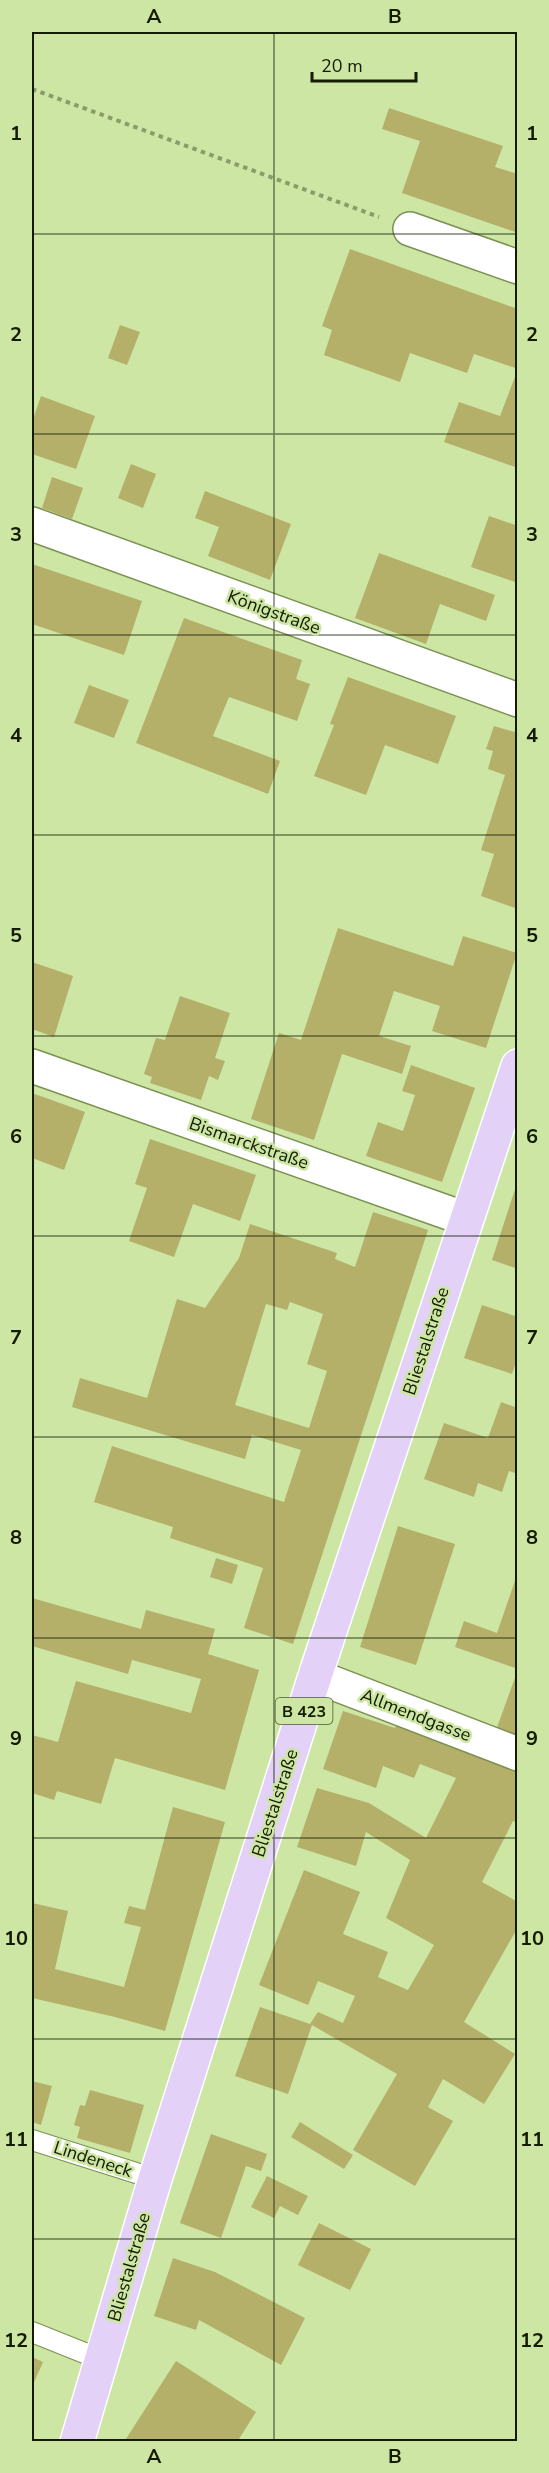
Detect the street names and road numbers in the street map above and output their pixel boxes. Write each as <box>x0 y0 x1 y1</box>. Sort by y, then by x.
street label: Königstraße <box>224 584 324 640</box>
street label: Bismarckstraße <box>186 1111 312 1175</box>
street label: Bliestalstraße <box>397 1284 455 1398</box>
street label: Allmendgasse <box>357 1683 475 1747</box>
road number: B 423 <box>276 1698 332 1724</box>
street label: Bliestalstraße <box>246 1746 304 1860</box>
street label: Lindeneck <box>51 2135 136 2183</box>
street label: Bliestalstraße <box>102 2210 156 2324</box>

